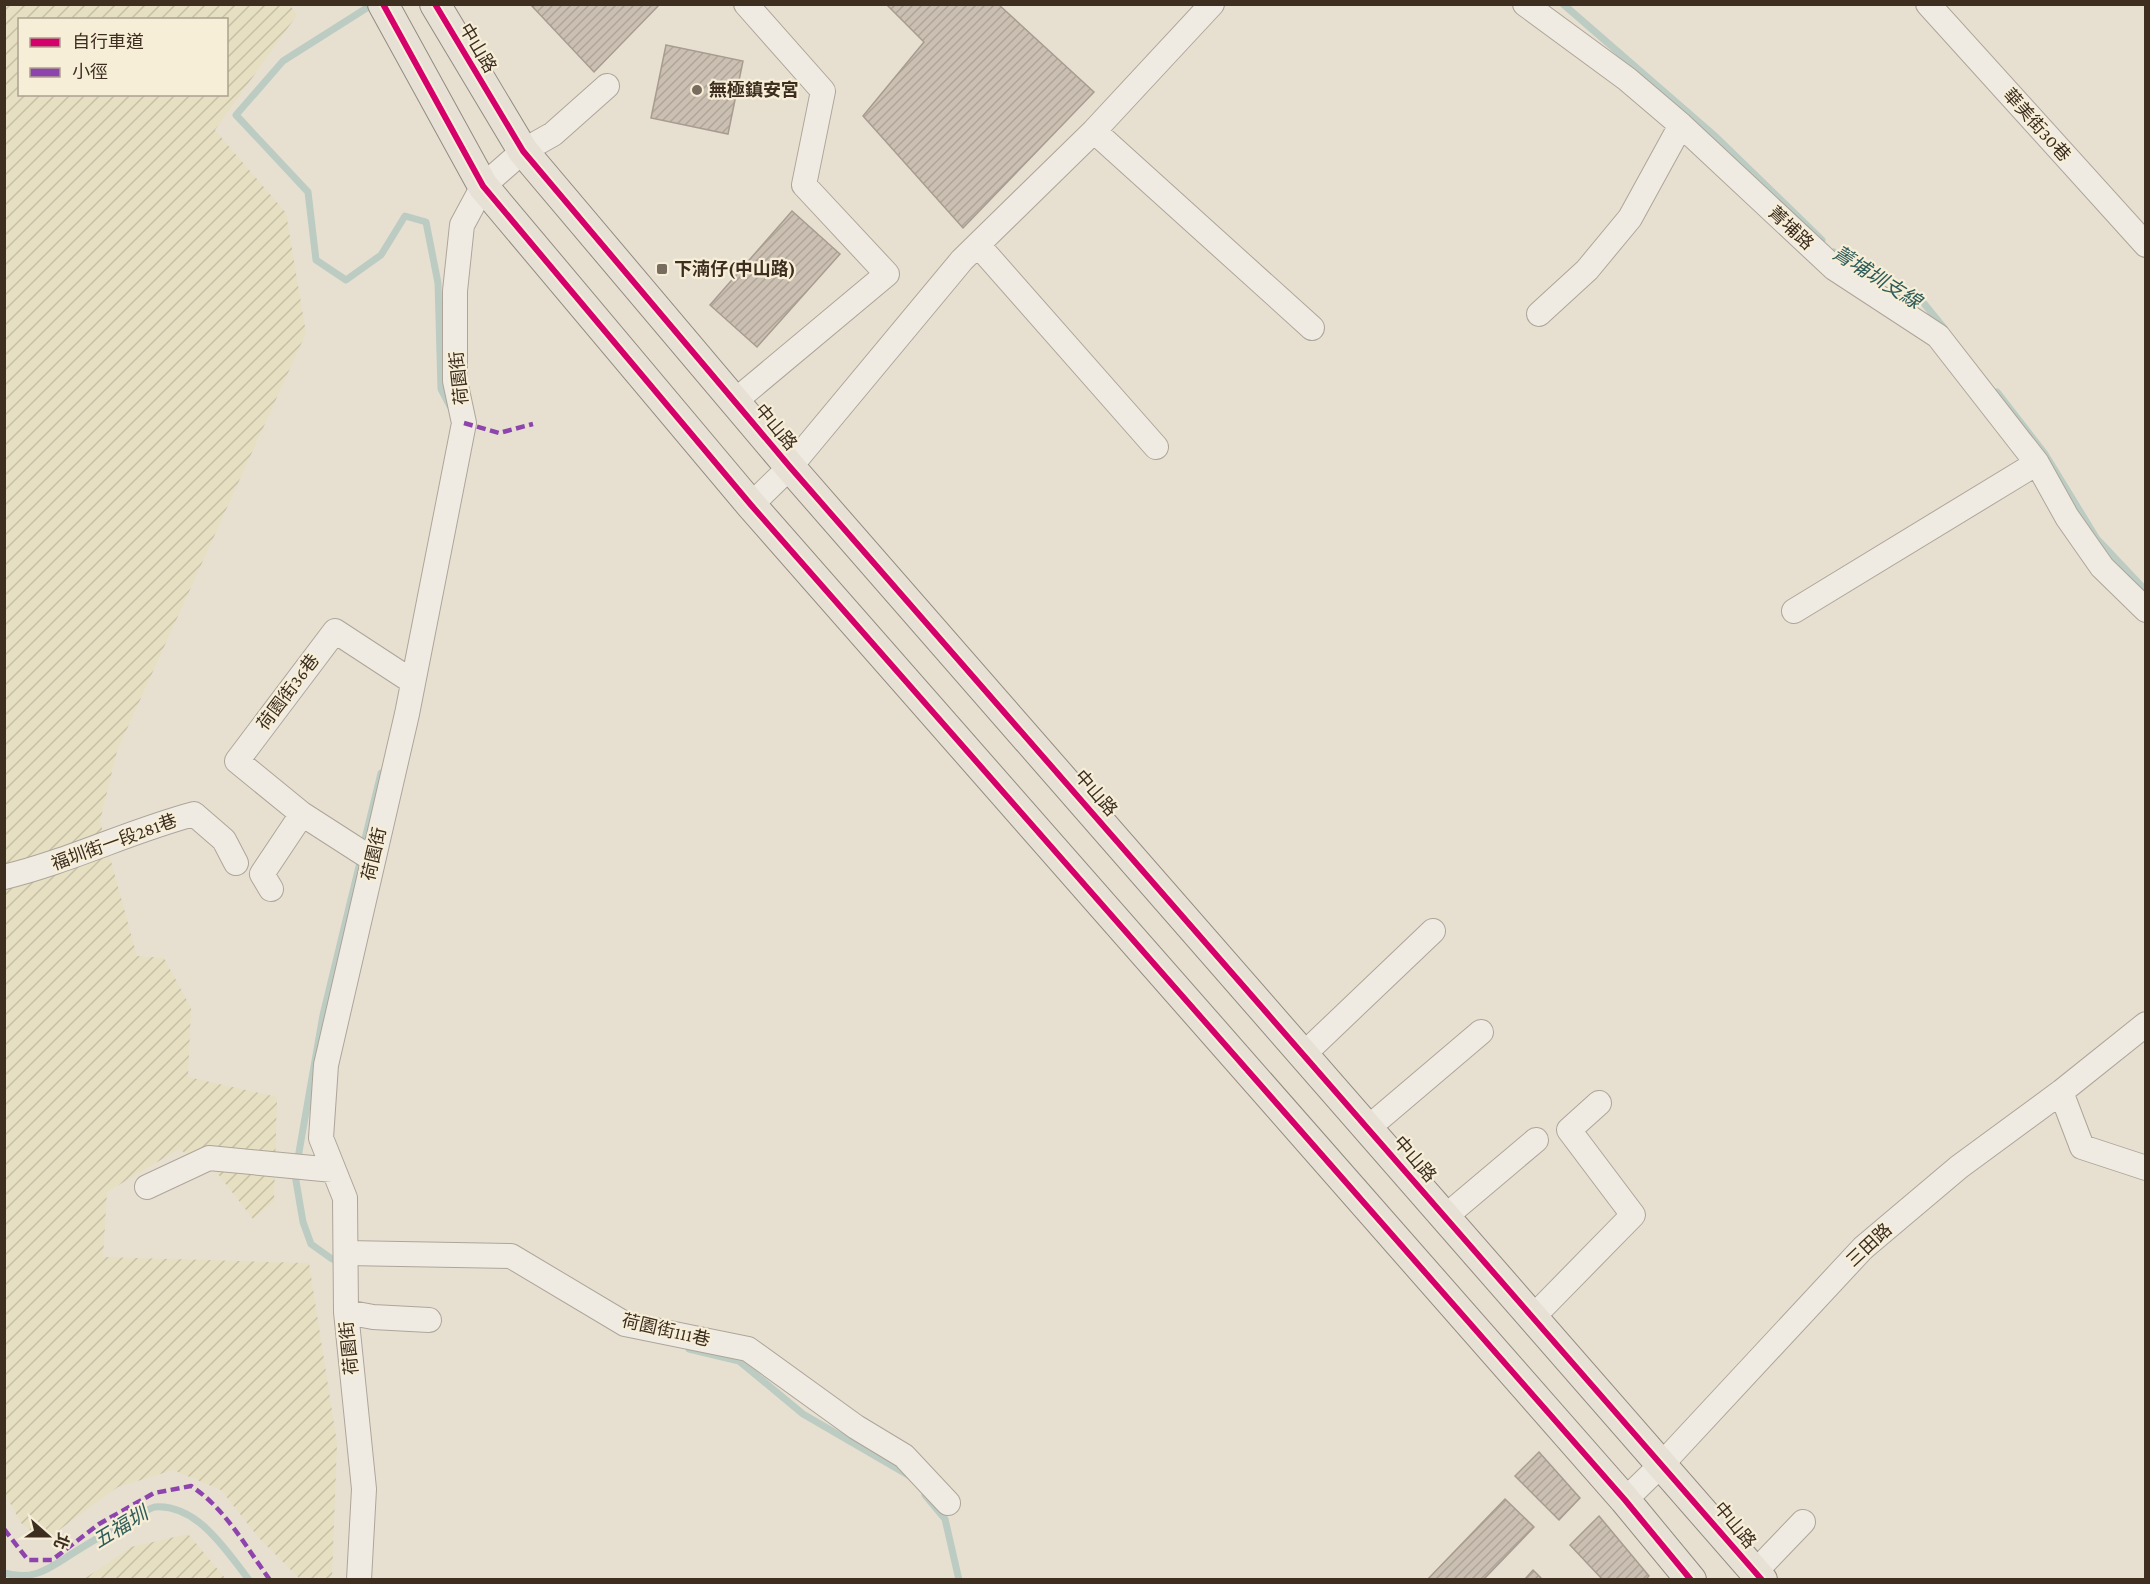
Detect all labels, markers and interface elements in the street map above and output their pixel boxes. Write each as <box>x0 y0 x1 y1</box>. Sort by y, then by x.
legend <box>18 18 228 96</box>
street label: 中山路 <box>456 20 500 76</box>
text: 自行車道 <box>72 32 144 52</box>
text: 小徑 <box>72 62 108 82</box>
place label: 無極鎮安宮 <box>709 80 799 100</box>
marker: 無極鎮安宮 <box>690 83 704 97</box>
street label: 華美街30巷 <box>1999 85 2075 165</box>
street label: 菁埔路 <box>1764 202 1818 254</box>
water label: 菁埔圳支線 <box>1829 241 1927 314</box>
place label: 下湳仔(中山路) <box>674 259 796 280</box>
marker: 下湳仔(中山路) <box>655 262 669 276</box>
street label: 荷園街 <box>446 350 472 406</box>
street label: 中山路 <box>751 400 801 454</box>
street label: 荷園街36巷 <box>253 650 323 734</box>
street label: 中山路 <box>1071 766 1121 820</box>
street label: 福圳街一段281巷 <box>48 810 180 874</box>
street label: 荷園街 <box>358 825 390 883</box>
street label: 中山路 <box>1390 1132 1440 1186</box>
street label: 三田路 <box>1842 1219 1896 1271</box>
street label: 荷園街111巷 <box>620 1310 712 1350</box>
street label: 荷園街 <box>336 1320 362 1376</box>
street label: 中山路 <box>1710 1498 1760 1552</box>
water label: 五福圳 <box>89 1501 154 1552</box>
north arrow <box>18 1506 78 1566</box>
text: 北 <box>51 1531 72 1552</box>

